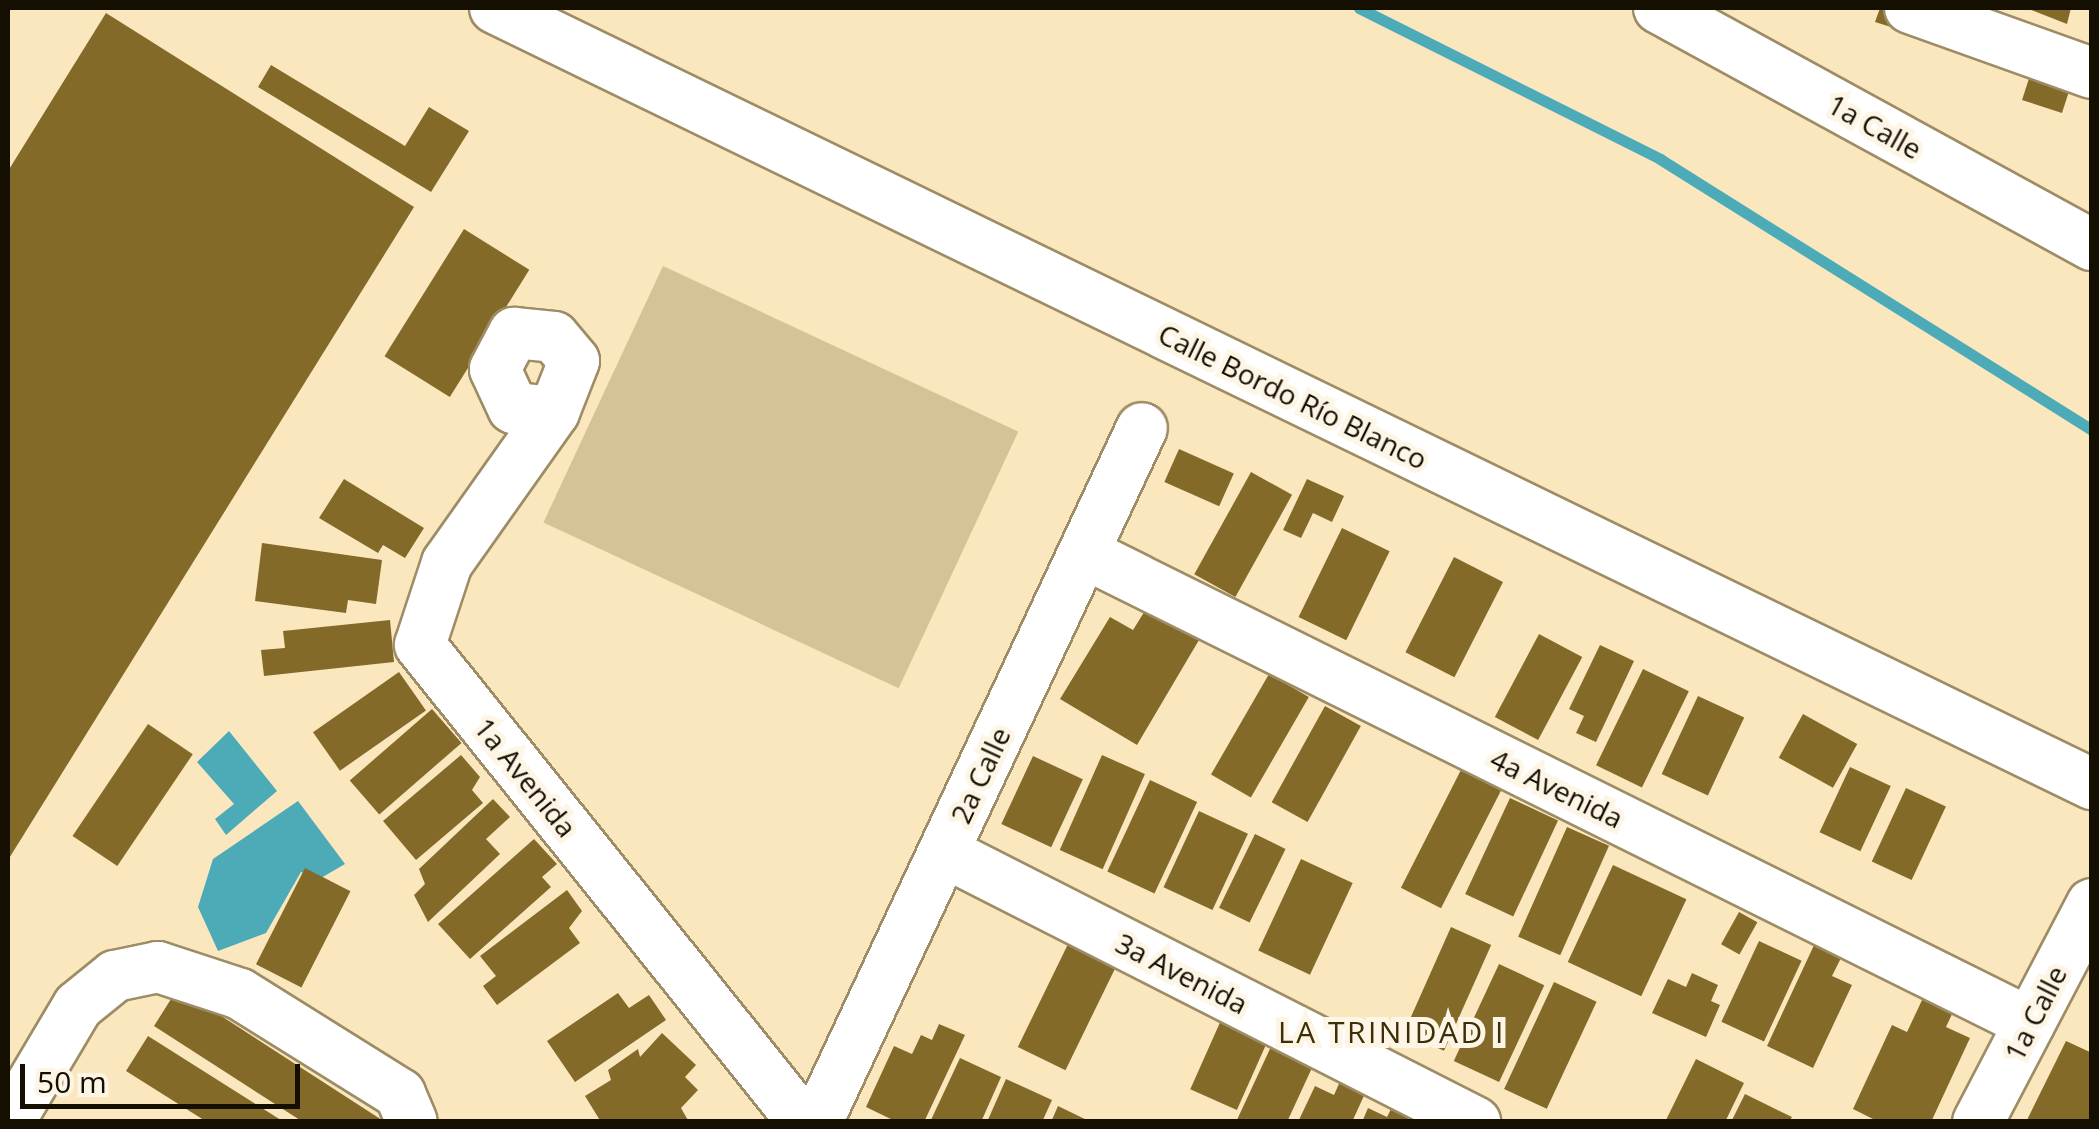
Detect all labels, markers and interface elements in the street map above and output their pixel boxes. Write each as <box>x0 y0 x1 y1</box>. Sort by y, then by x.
street label: 1a Calle <box>1822 87 1928 165</box>
street label: Calle Bordo Río Blanco <box>1153 316 1433 476</box>
street label: 1a Avenida <box>468 711 584 843</box>
street label: 2a Calle <box>943 722 1017 828</box>
street label: 4a Avenida <box>1485 742 1629 834</box>
street label: 3a Avenida <box>1111 926 1253 1020</box>
street label: 1a Calle <box>1997 960 2073 1066</box>
district label: LA TRINIDAD I <box>1278 1014 1506 1050</box>
scale bar <box>25 1044 305 1106</box>
text: 50 m <box>37 1061 107 1102</box>

